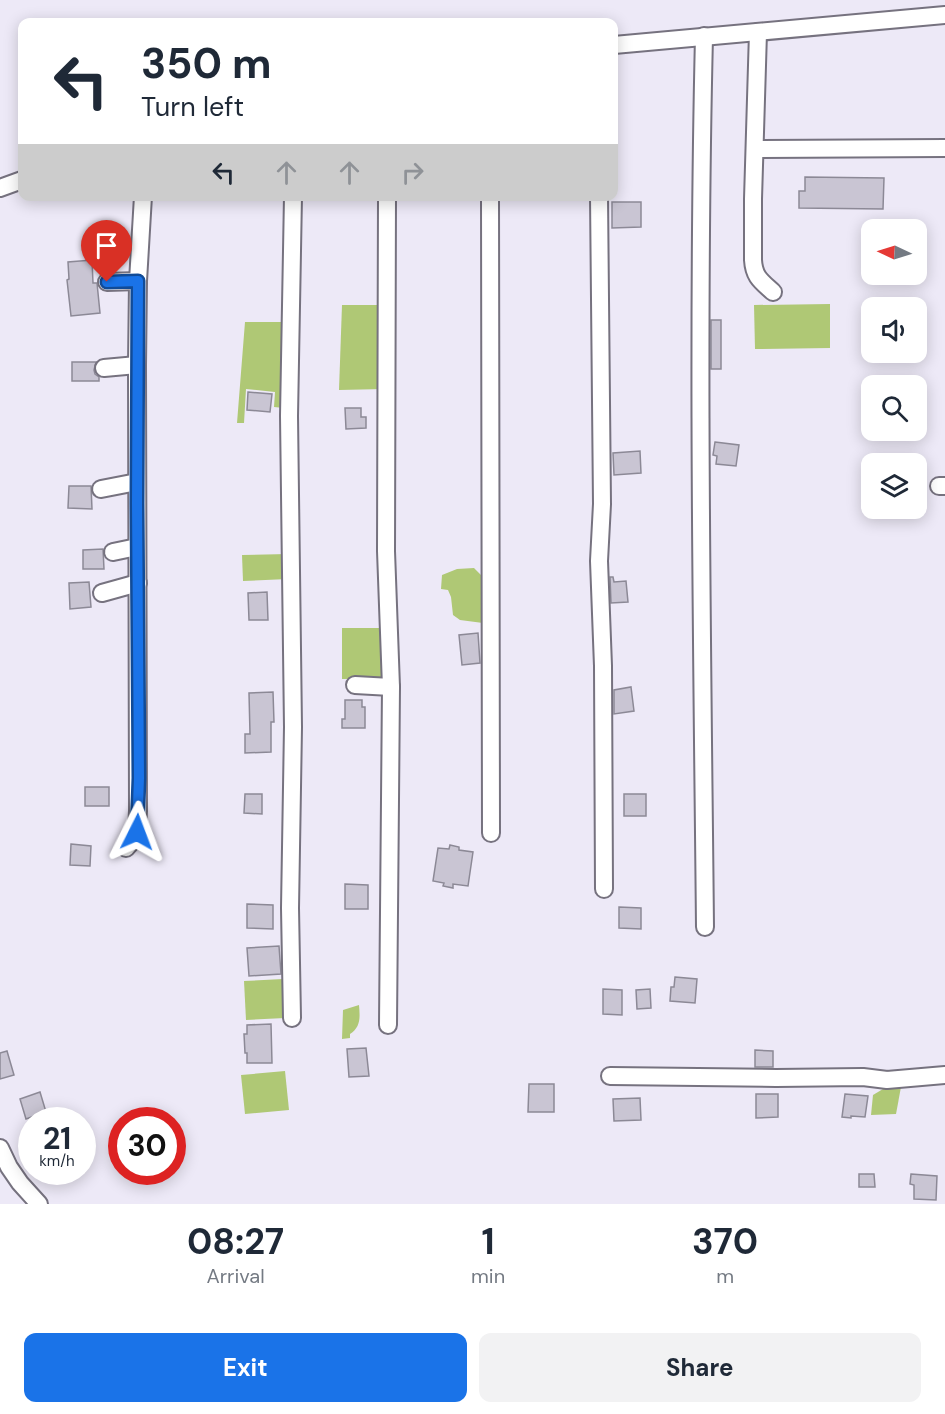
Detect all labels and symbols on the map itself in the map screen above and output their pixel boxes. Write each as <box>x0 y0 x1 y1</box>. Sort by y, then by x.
north arrow <box>861 219 927 285</box>
pin <box>81 220 132 282</box>
position arrow <box>105 800 169 864</box>
speed limit sign: 30 <box>108 1107 186 1185</box>

